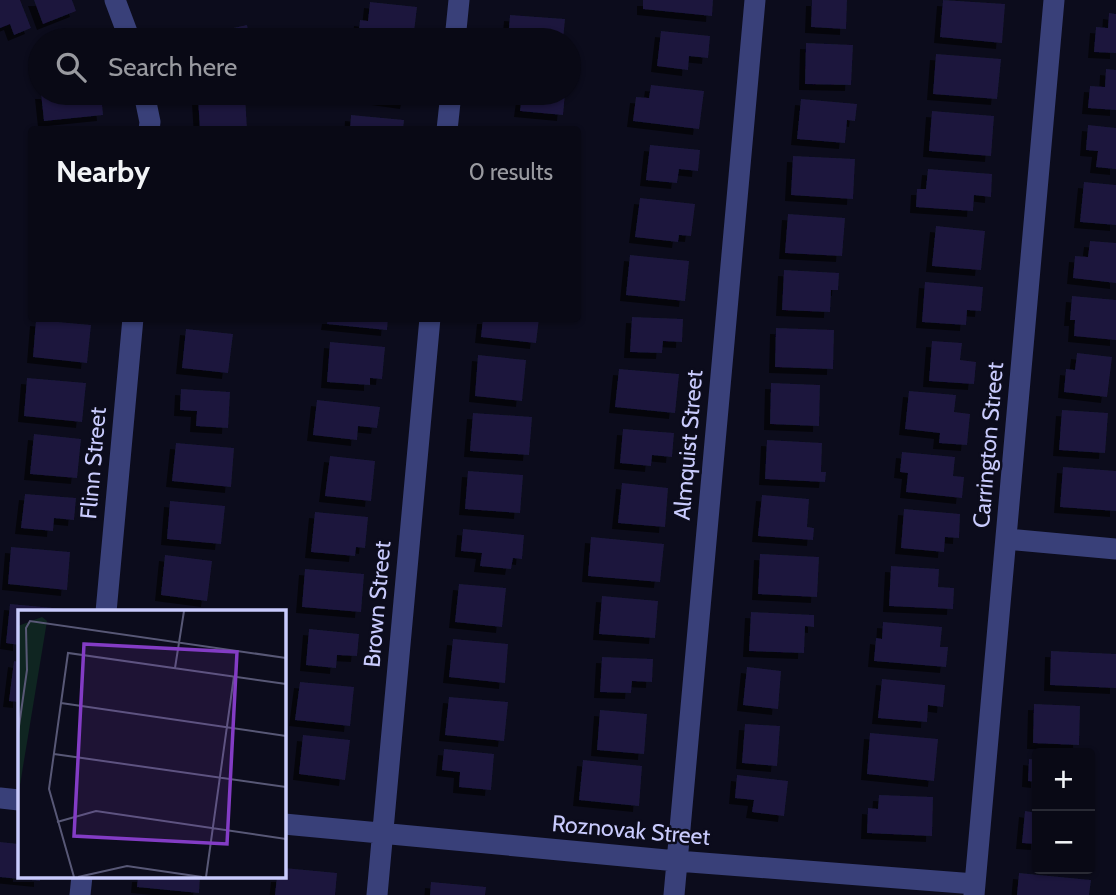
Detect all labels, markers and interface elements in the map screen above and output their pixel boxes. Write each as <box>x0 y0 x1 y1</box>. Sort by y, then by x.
search box <box>28 28 581 105</box>
icon: search <box>52 48 90 86</box>
text: Search here <box>108 51 237 83</box>
text: Nearby <box>56 153 150 190</box>
text: 0 results <box>469 158 553 186</box>
street label: Carrington Street <box>967 361 1009 529</box>
street label: Almquist Street <box>667 368 709 521</box>
street label: Flinn Street <box>74 406 112 520</box>
street label: Brown Street <box>358 539 396 668</box>
inset map <box>18 610 285 878</box>
map controls <box>1032 748 1095 874</box>
button: + <box>1032 748 1095 811</box>
street label: Roznovak Street <box>551 809 712 851</box>
button: − <box>1032 811 1095 874</box>

